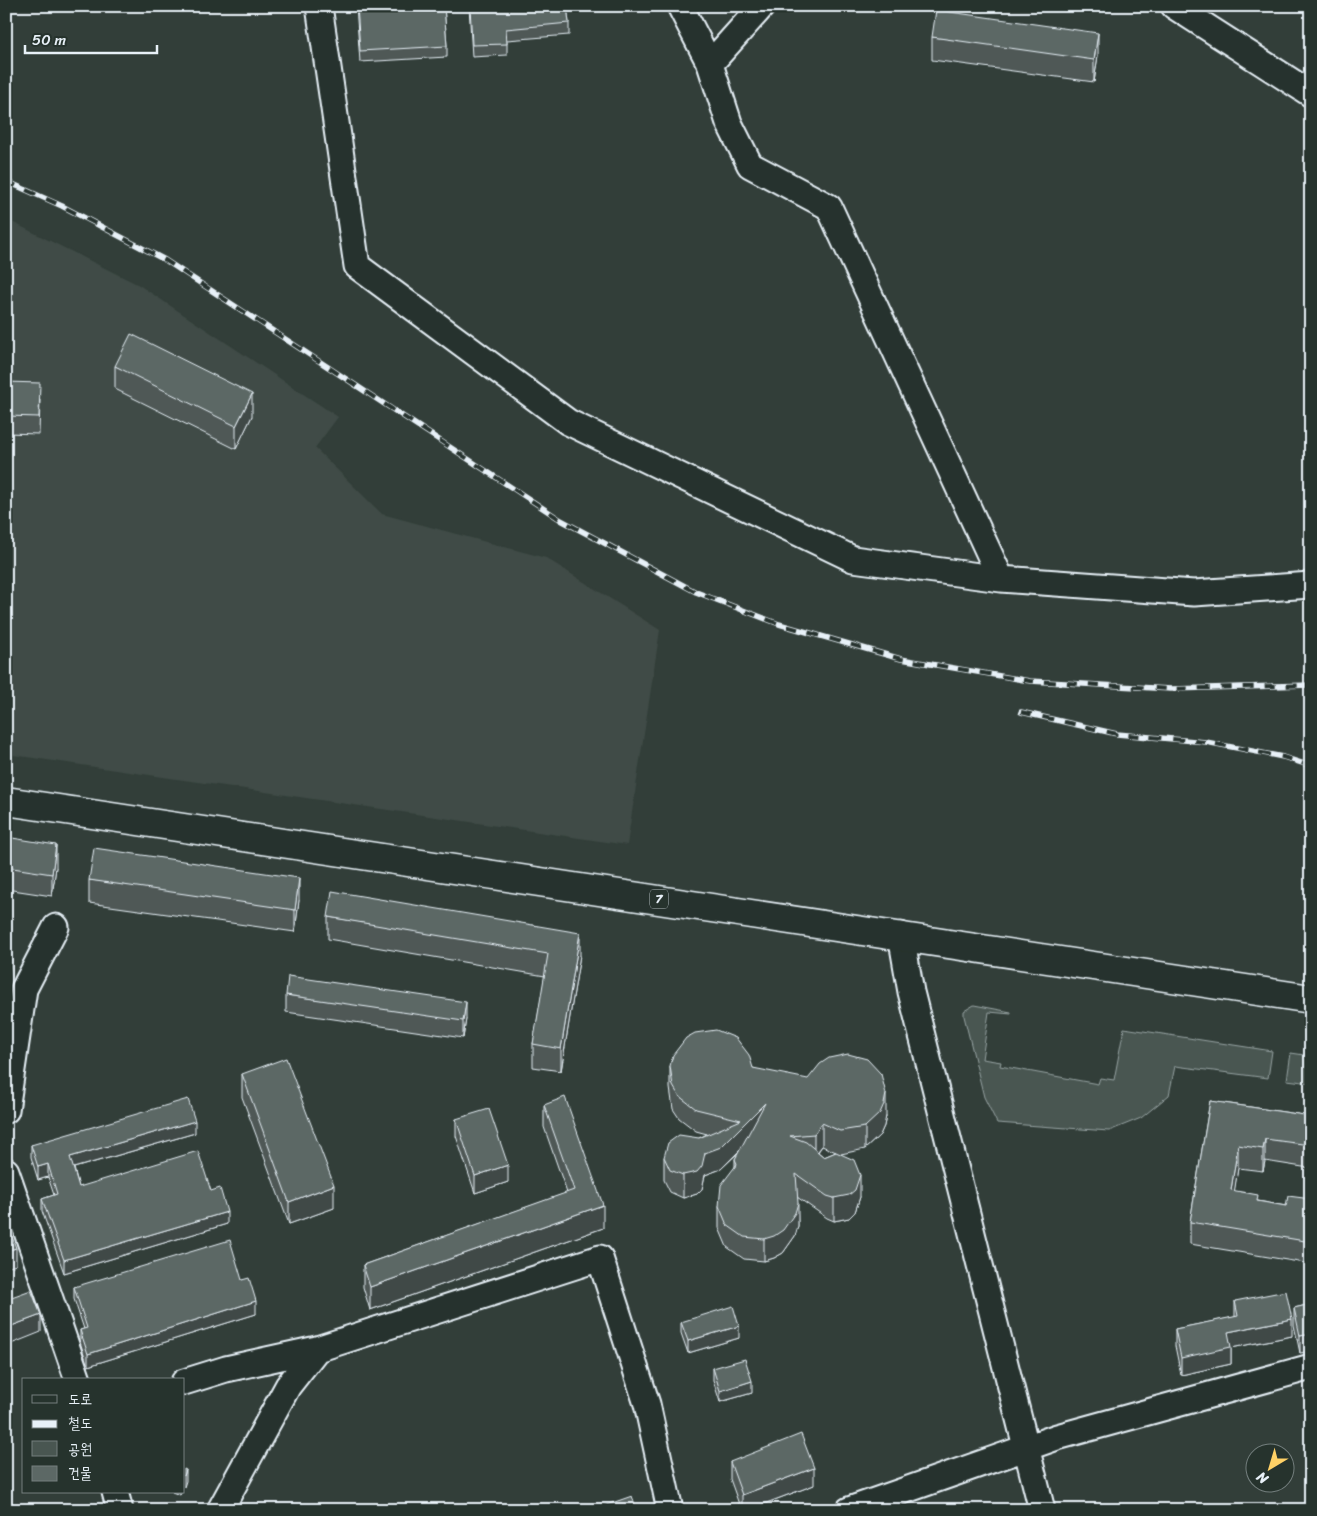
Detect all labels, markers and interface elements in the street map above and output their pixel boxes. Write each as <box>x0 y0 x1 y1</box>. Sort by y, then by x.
scale bar <box>25 22 158 54</box>
text: 50 m <box>32 27 67 53</box>
road number: 7 <box>650 890 668 909</box>
legend <box>22 1378 185 1494</box>
text: 도로 <box>68 1386 92 1412</box>
text: 철도 <box>68 1410 92 1436</box>
text: 공원 <box>68 1436 92 1462</box>
north arrow <box>1244 1444 1294 1494</box>
text: 건물 <box>68 1460 92 1486</box>
text: N <box>1251 1465 1275 1491</box>

